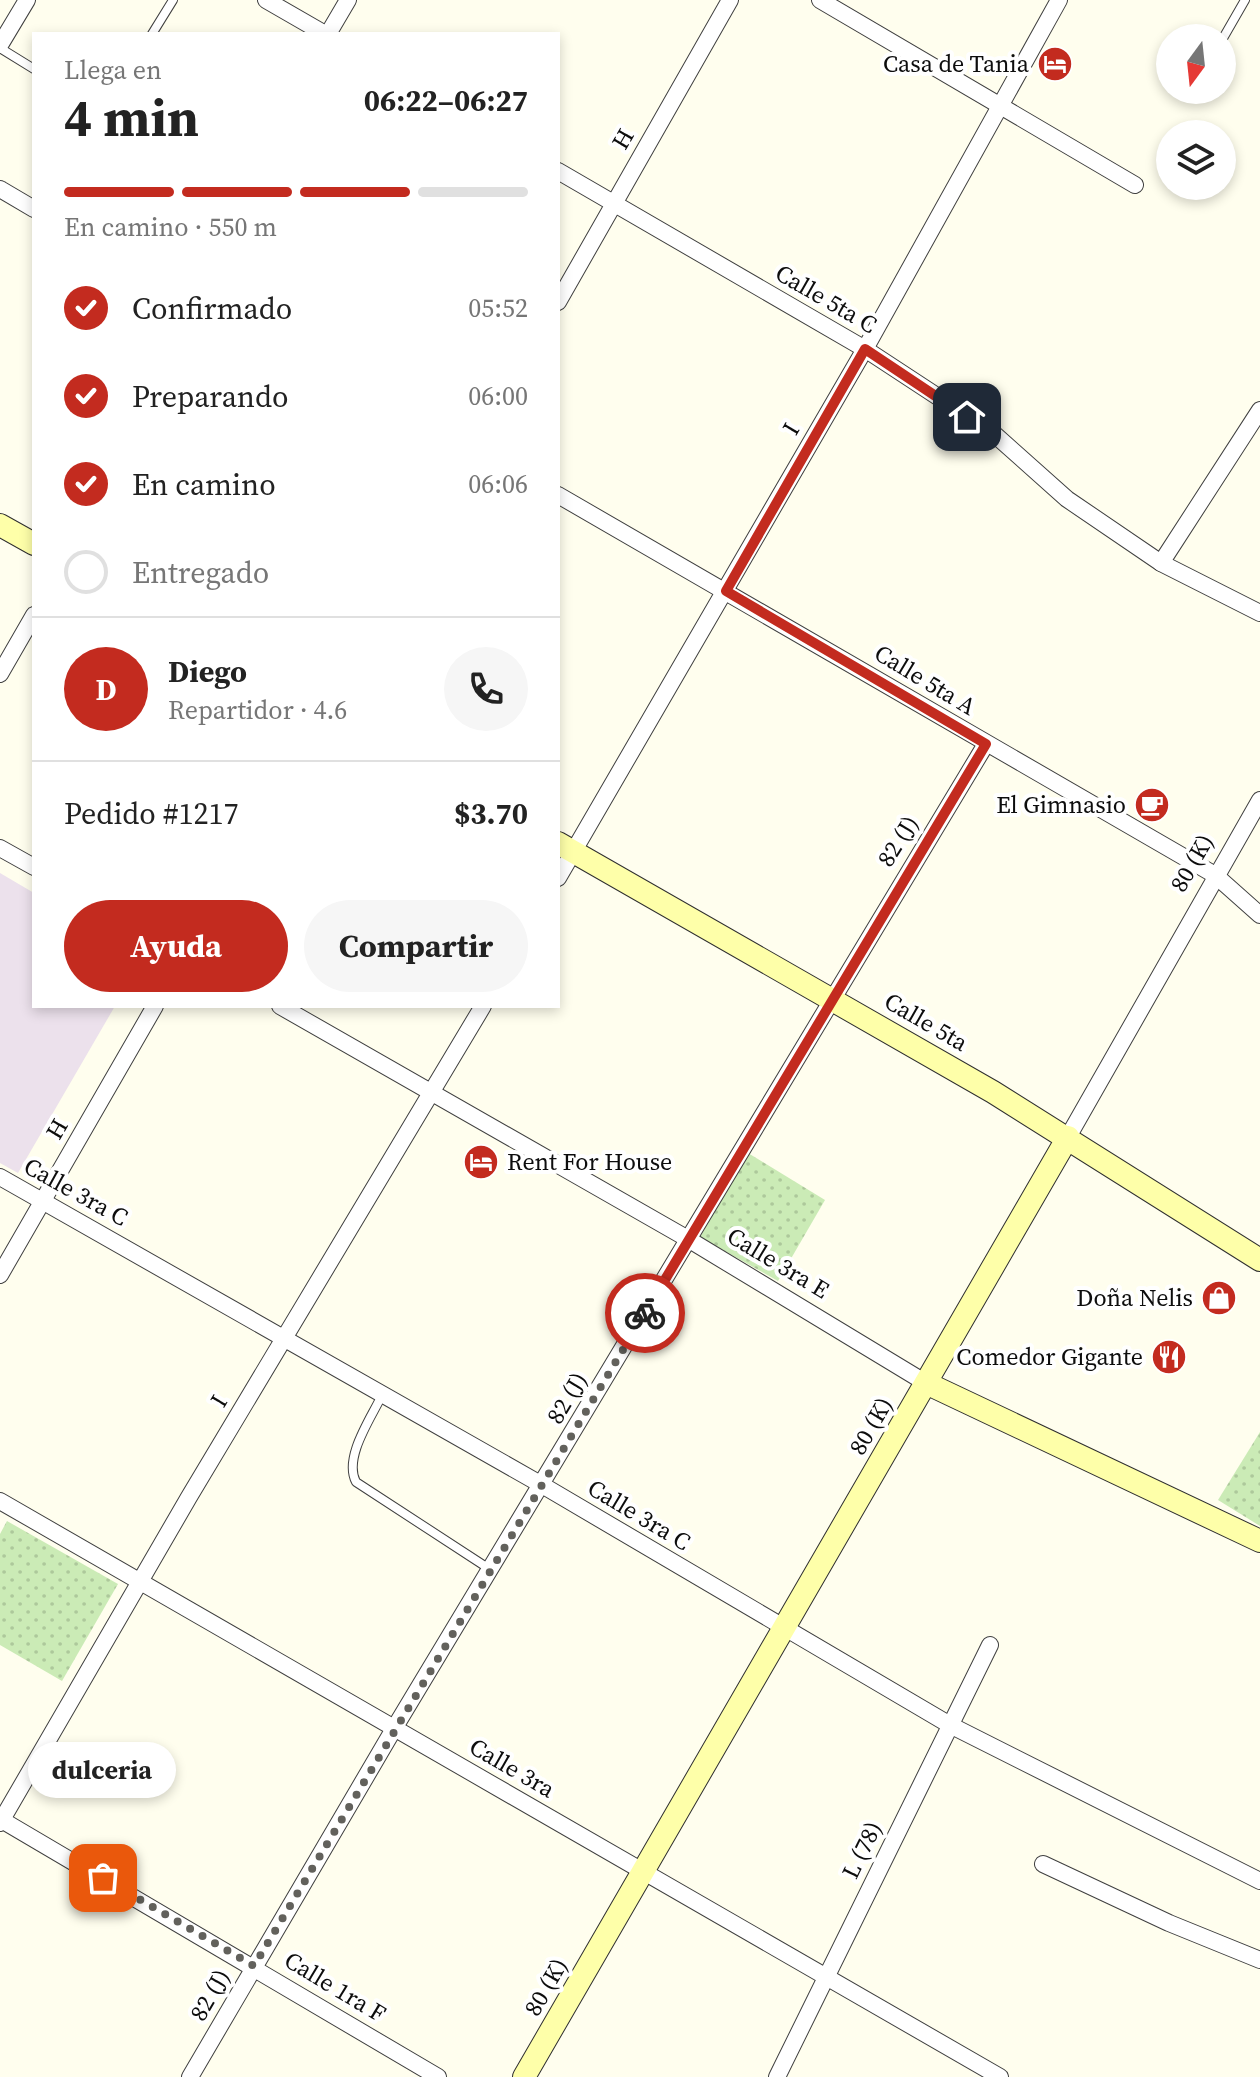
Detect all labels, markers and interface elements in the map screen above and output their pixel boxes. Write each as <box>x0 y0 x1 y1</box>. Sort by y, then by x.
north arrow <box>1156 24 1236 104</box>
map controls <box>1156 24 1236 200</box>
hotel icon: Casa de Tania <box>1036 45 1074 83</box>
place label: Casa de Tania <box>883 47 1030 80</box>
text: Llega en <box>64 52 162 88</box>
text: 06:22–06:27 <box>364 80 528 121</box>
text: 4 min <box>64 82 199 153</box>
button: layers <box>1156 120 1236 200</box>
street label: H <box>604 122 642 155</box>
text: En camino · 550 m <box>64 209 277 245</box>
street label: Calle 5ta C <box>769 256 883 341</box>
icon: check <box>64 286 108 330</box>
text: Confirmado <box>132 288 292 329</box>
text: 05:52 <box>468 290 528 326</box>
icon: check <box>64 374 108 418</box>
text: Preparando <box>132 376 289 417</box>
text: 06:00 <box>468 378 528 414</box>
pin <box>933 383 1001 451</box>
icon: home <box>945 395 989 439</box>
street label: I <box>774 417 807 441</box>
icon: check <box>64 462 108 506</box>
text: En camino <box>132 464 276 505</box>
text: 06:06 <box>468 466 528 502</box>
text: Entregado <box>132 552 269 593</box>
street label: Calle 5ta A <box>868 636 982 723</box>
button: phone <box>444 647 528 731</box>
text: Diego <box>168 651 247 692</box>
text: D <box>95 669 117 710</box>
text: Repartidor · 4.6 <box>168 692 347 728</box>
cafe icon: El Gimnasio <box>1133 786 1171 824</box>
place label: El Gimnasio <box>996 788 1126 821</box>
text: Pedido #1217 <box>64 793 239 834</box>
text: $3.70 <box>454 793 528 834</box>
street label: 82 (J) <box>869 809 926 873</box>
street label: 80 (K) <box>1162 828 1221 898</box>
button: Ayuda <box>64 900 288 992</box>
button: Compartir <box>304 900 528 992</box>
street label: Calle 5ta <box>878 984 975 1059</box>
street label: H <box>38 1112 76 1145</box>
hotel icon: Rent For House <box>462 1143 500 1181</box>
place label: Rent For House <box>507 1145 672 1178</box>
street label: Calle 3ra C <box>18 1149 134 1234</box>
street label: Calle 3ra E <box>721 1219 835 1306</box>
courier <box>605 1273 685 1353</box>
shop icon: Doña Nelis <box>1200 1279 1238 1317</box>
place label: Doña Nelis <box>1076 1281 1193 1314</box>
icon: bike <box>623 1291 667 1335</box>
restaurant icon: Comedor Gigante <box>1150 1338 1188 1376</box>
place label: Comedor Gigante <box>956 1340 1143 1373</box>
street label: 82 (J) <box>538 1366 595 1430</box>
street label: I <box>202 1388 235 1413</box>
street label: 80 (K) <box>841 1391 900 1461</box>
street label: Calle 3ra C <box>582 1471 697 1558</box>
street label: Calle 3ra <box>463 1730 562 1806</box>
callout: dulceria <box>29 1742 177 1798</box>
text: dulceria <box>52 1752 152 1788</box>
street label: L (78) <box>834 1816 890 1884</box>
pin <box>69 1844 137 1912</box>
icon: bag <box>81 1856 125 1900</box>
street label: Calle 1ra F <box>278 1943 392 2030</box>
street label: 80 (K) <box>516 1952 575 2022</box>
street label: 82 (J) <box>182 1963 238 2027</box>

